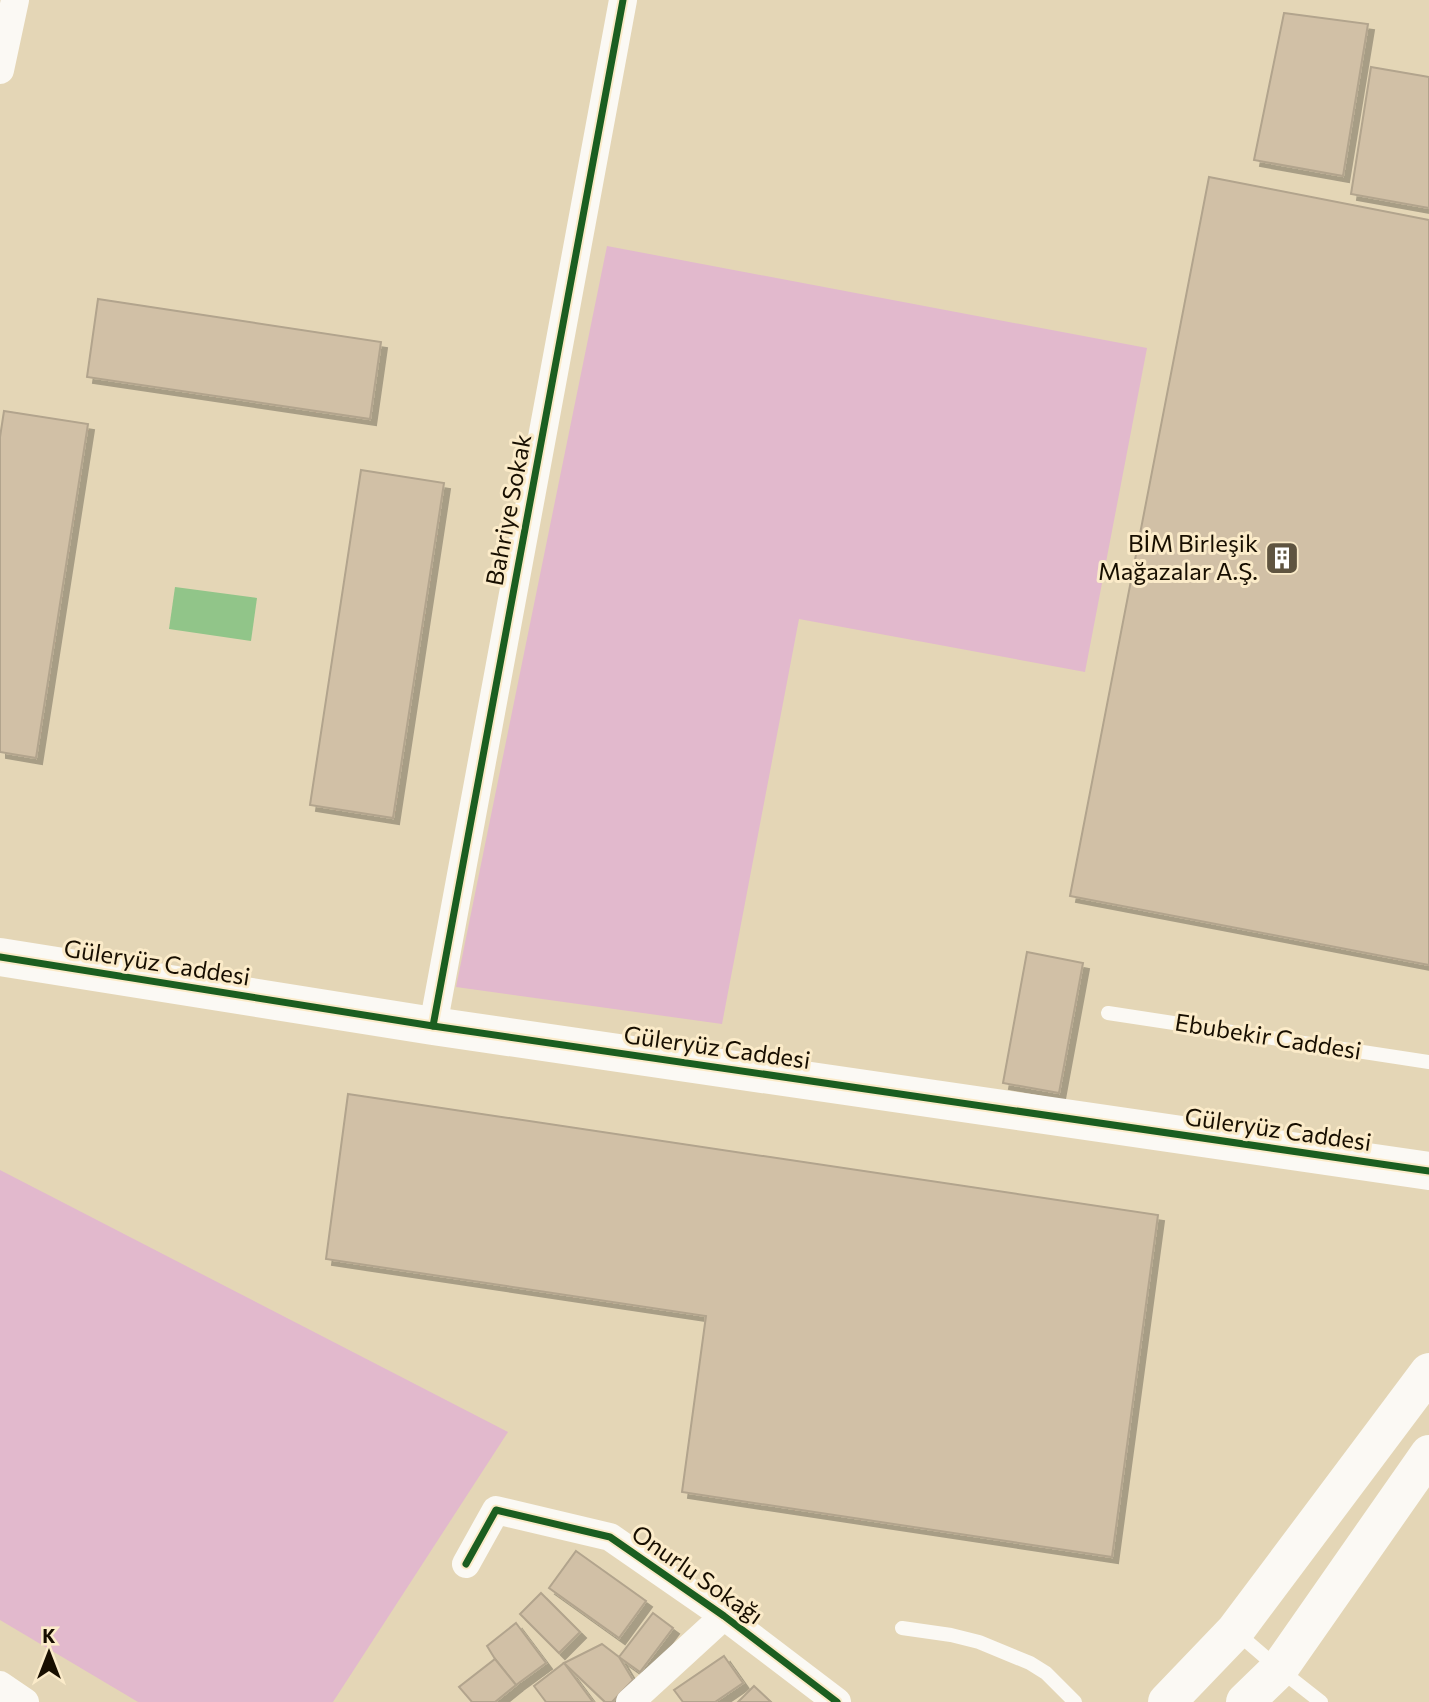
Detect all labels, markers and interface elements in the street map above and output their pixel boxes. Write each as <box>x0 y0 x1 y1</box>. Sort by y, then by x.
street label: Bahriye Sokak <box>479 431 536 588</box>
place label: BİM Birleşik Mağazalar A.Ş. <box>1098 528 1258 585</box>
building icon: BİM Birleşik Mağazalar A.Ş. <box>1263 539 1301 577</box>
street label: Güleryüz Caddesi <box>62 932 252 991</box>
street label: Ebubekir Caddesi <box>1173 1006 1364 1065</box>
street label: Güleryüz Caddesi <box>622 1019 812 1074</box>
street label: Güleryüz Caddesi <box>1183 1101 1373 1156</box>
street label: Onurlu Sokağı <box>627 1518 769 1630</box>
north arrow <box>14 1618 84 1688</box>
text: K <box>42 1624 56 1647</box>

